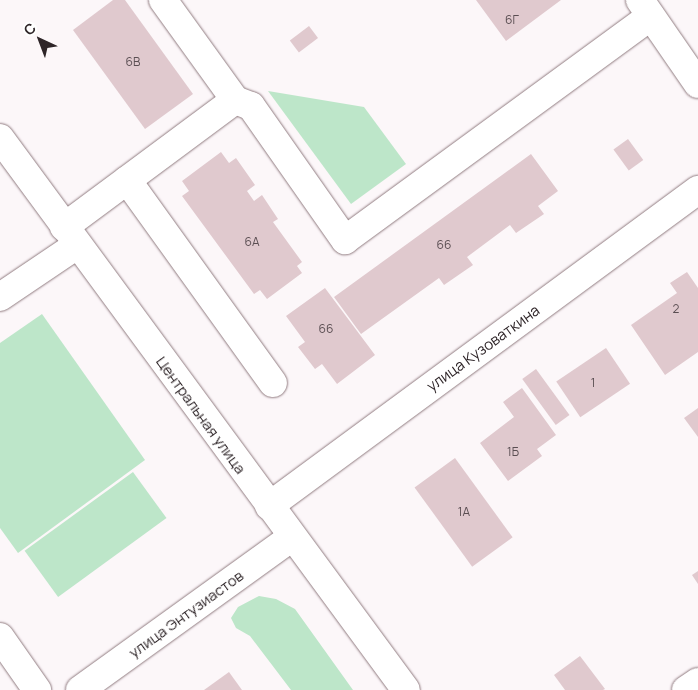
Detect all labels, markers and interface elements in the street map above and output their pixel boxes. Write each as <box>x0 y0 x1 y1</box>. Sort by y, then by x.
house number: 6Г <box>505 13 519 27</box>
north arrow <box>15 15 65 65</box>
text: С <box>19 18 40 39</box>
house number: 6В <box>126 55 140 69</box>
house number: 6А <box>244 235 260 249</box>
house number: 66 <box>437 238 451 252</box>
street label: улица Кузоваткина <box>423 301 543 395</box>
house number: 2 <box>673 302 679 316</box>
house number: 66 <box>319 322 333 336</box>
street label: Центральная улица <box>152 353 250 477</box>
house number: 1 <box>591 376 595 390</box>
house number: 1Б <box>507 445 519 459</box>
house number: 1А <box>458 505 470 519</box>
street label: улица Энтузиастов <box>125 566 247 662</box>

